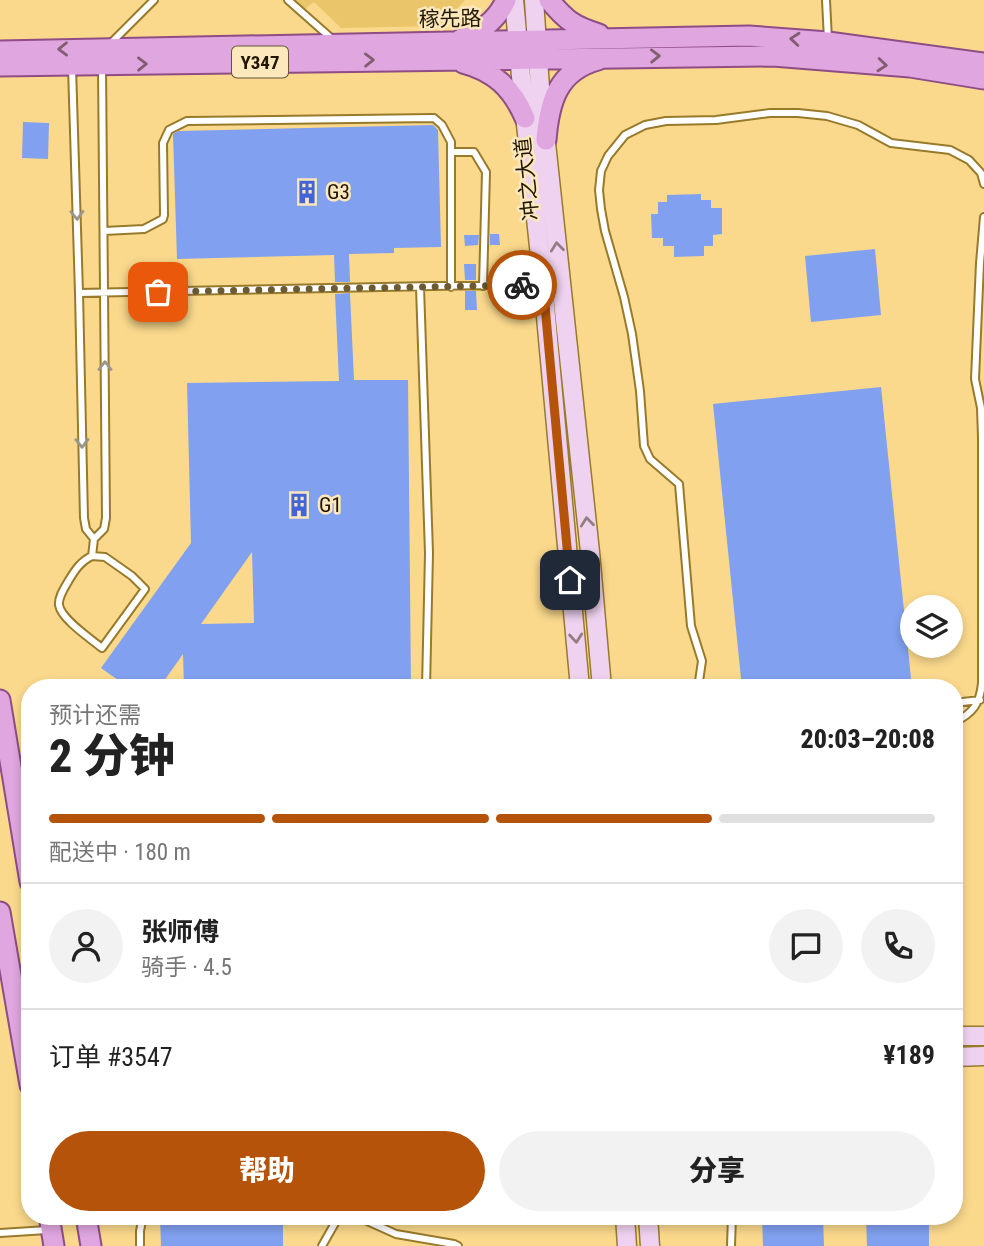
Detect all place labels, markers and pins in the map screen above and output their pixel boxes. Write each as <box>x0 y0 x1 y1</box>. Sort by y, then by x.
building icon: G3 <box>293 178 321 206</box>
place label: G3 <box>327 180 350 204</box>
pin <box>128 262 188 322</box>
building icon: G1 <box>285 491 313 519</box>
place label: G1 <box>319 493 342 517</box>
pin <box>540 550 600 610</box>

